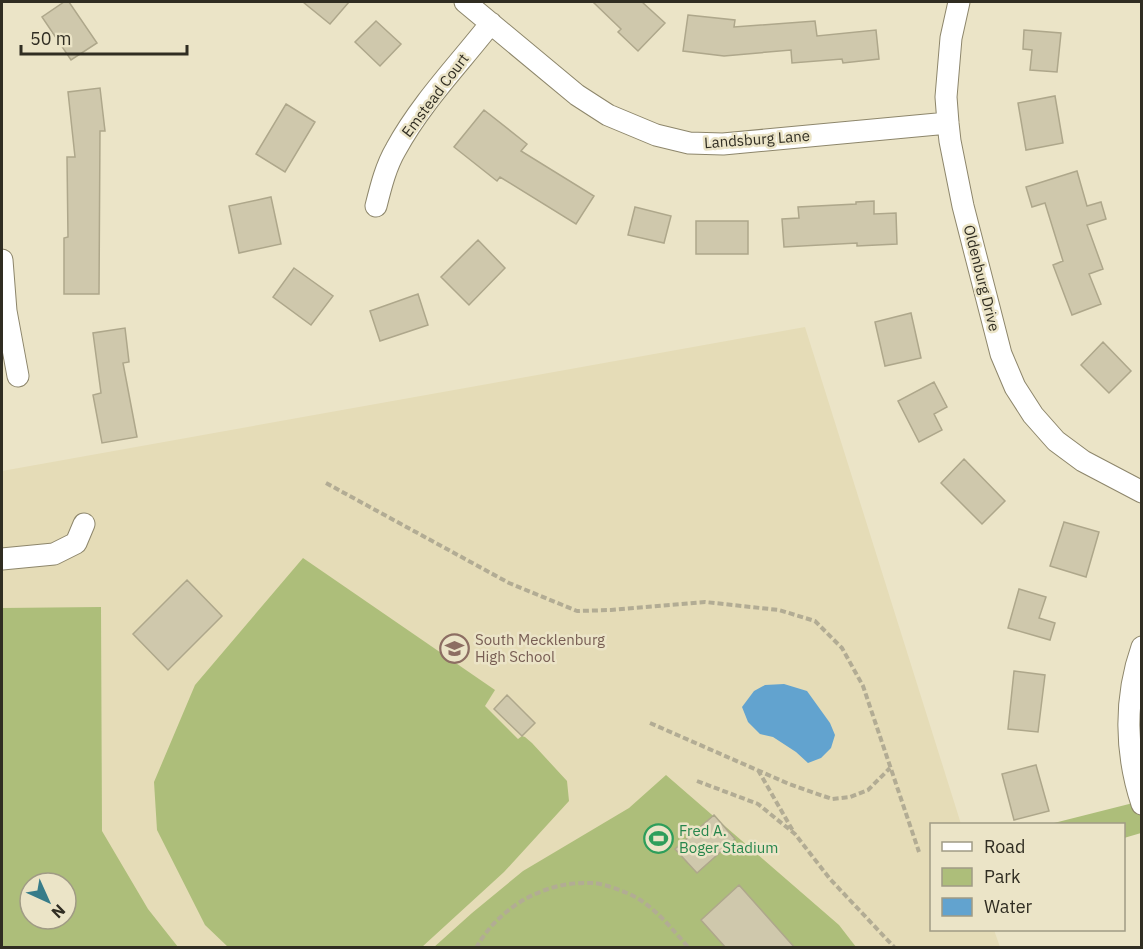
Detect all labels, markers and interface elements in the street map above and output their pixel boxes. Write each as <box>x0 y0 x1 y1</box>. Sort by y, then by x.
scale bar <box>21 18 188 56</box>
text: 50 m <box>30 27 72 50</box>
street label: Emstead Court <box>397 49 473 141</box>
street label: Landsburg Lane <box>703 126 811 152</box>
street label: Oldenburg Drive <box>960 223 1004 333</box>
place label: South Mecklenburg High School <box>475 630 605 666</box>
school or university icon: South Mecklenburg High School <box>438 632 470 664</box>
place label: Fred A. Boger Stadium <box>679 821 778 857</box>
sports icon: Fred A. Boger Stadium <box>642 823 674 855</box>
legend <box>930 823 1125 931</box>
text: Road <box>984 835 1025 858</box>
text: Park <box>984 865 1021 888</box>
north arrow <box>18 871 78 931</box>
text: Water <box>984 895 1033 918</box>
text: N <box>47 900 70 923</box>

